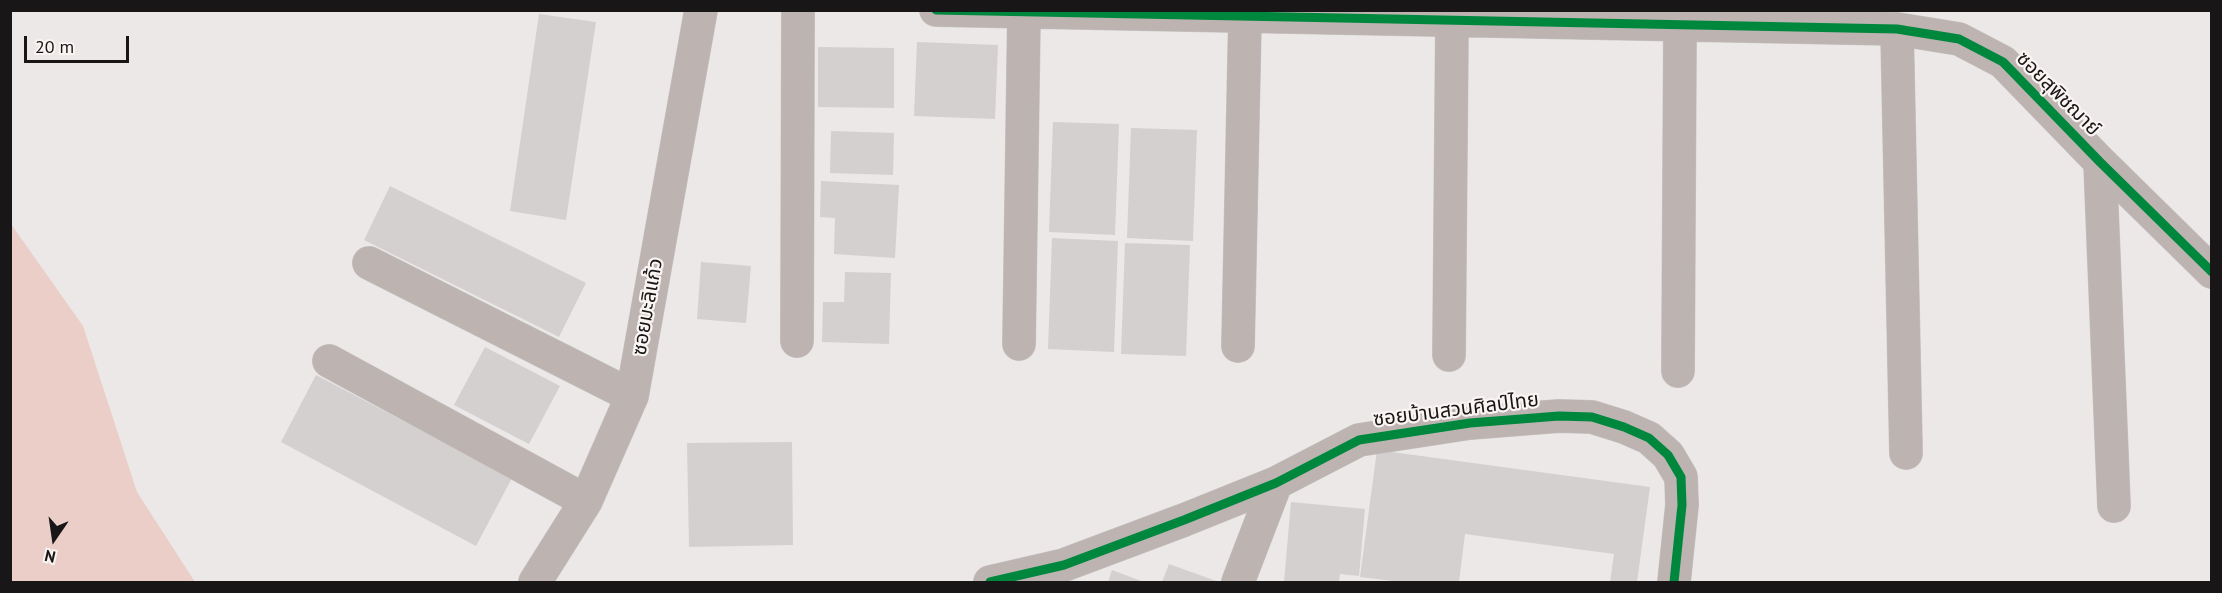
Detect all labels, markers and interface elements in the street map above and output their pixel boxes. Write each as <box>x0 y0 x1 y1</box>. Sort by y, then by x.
scale bar <box>27 24 132 62</box>
text: 20 m <box>35 35 74 58</box>
street label: ซอยสุพิชฌาย์ <box>2011 47 2105 141</box>
street label: ซอยมะลิแก้ว <box>628 257 668 357</box>
street label: ซอยบ้านสวนศิลป์ไทย <box>1372 388 1540 432</box>
north arrow <box>24 509 84 569</box>
text: N <box>43 546 57 567</box>

